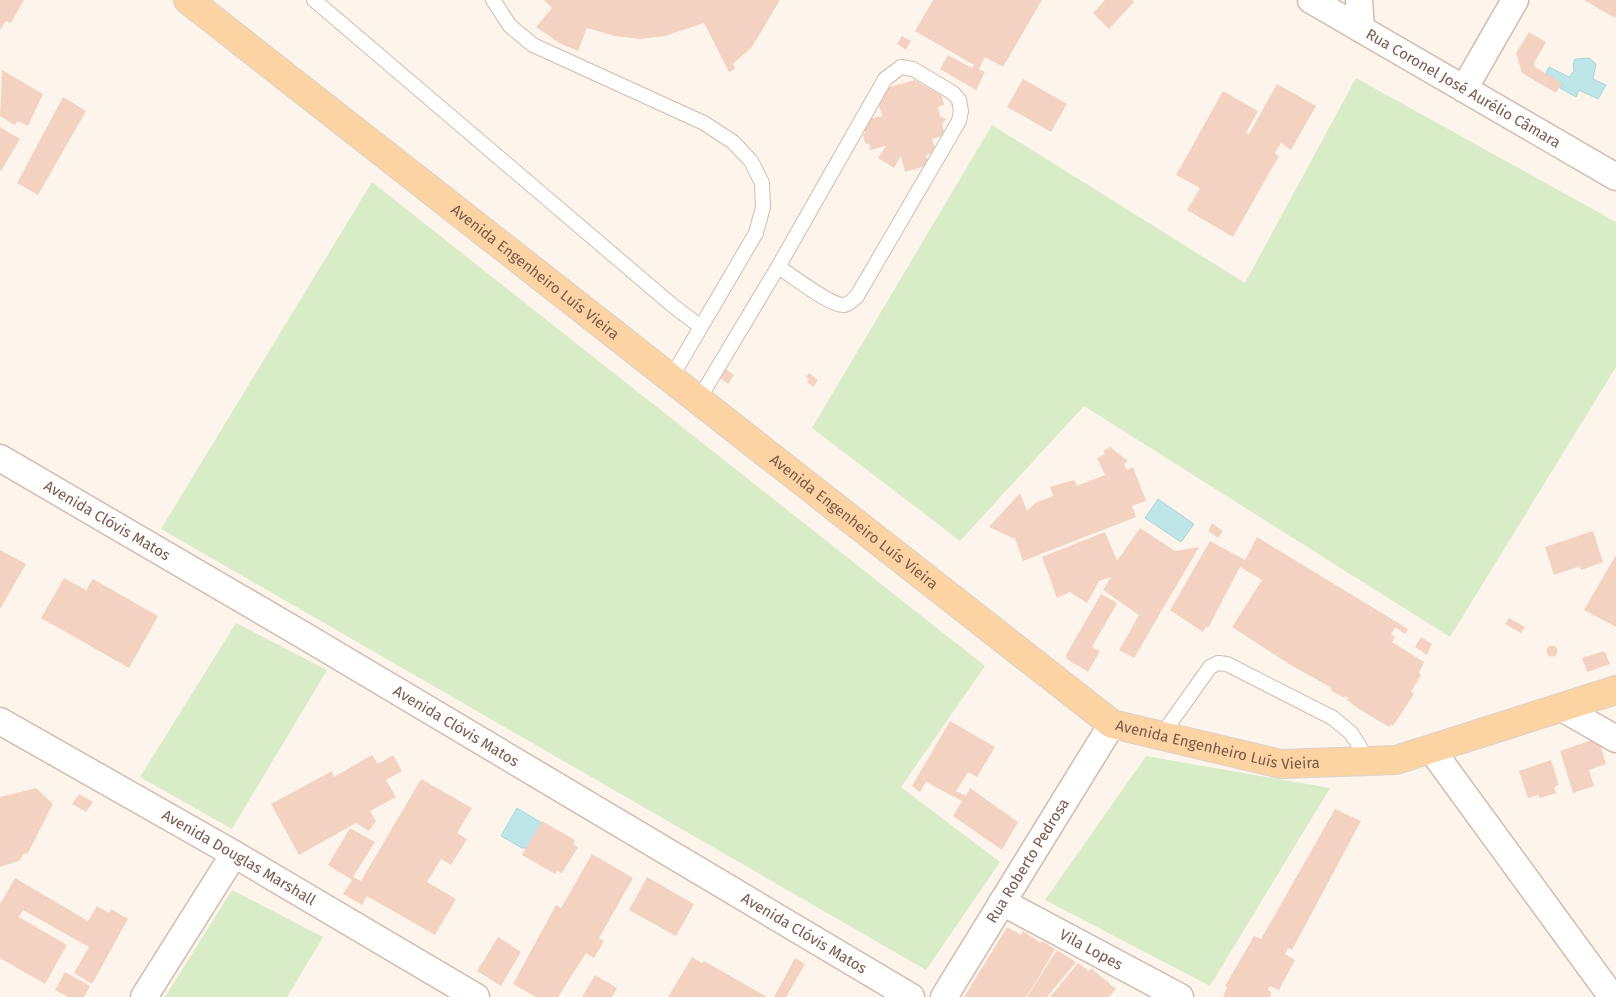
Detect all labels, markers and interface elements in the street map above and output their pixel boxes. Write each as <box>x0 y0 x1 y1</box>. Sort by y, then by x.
street label: Rua Coronel José Aurélio Câmara <box>1363 25 1564 152</box>
street label: Avenida Engenheiro Luís Vieira <box>448 201 623 343</box>
street label: Avenida Engenheiro Luís Vieira <box>766 450 942 593</box>
street label: Avenida Clóvis Matos <box>41 477 173 564</box>
street label: Avenida Clóvis Matos <box>390 682 522 770</box>
street label: Avenida Engenheiro Luís Vieira <box>1114 716 1320 773</box>
street label: Rua Roberto Pedrosa <box>983 795 1073 926</box>
street label: Avenida Douglas Marshall <box>159 806 319 909</box>
street label: Avenida Clóvis Matos <box>738 889 870 978</box>
street label: Vila Lopes <box>1056 925 1126 974</box>

